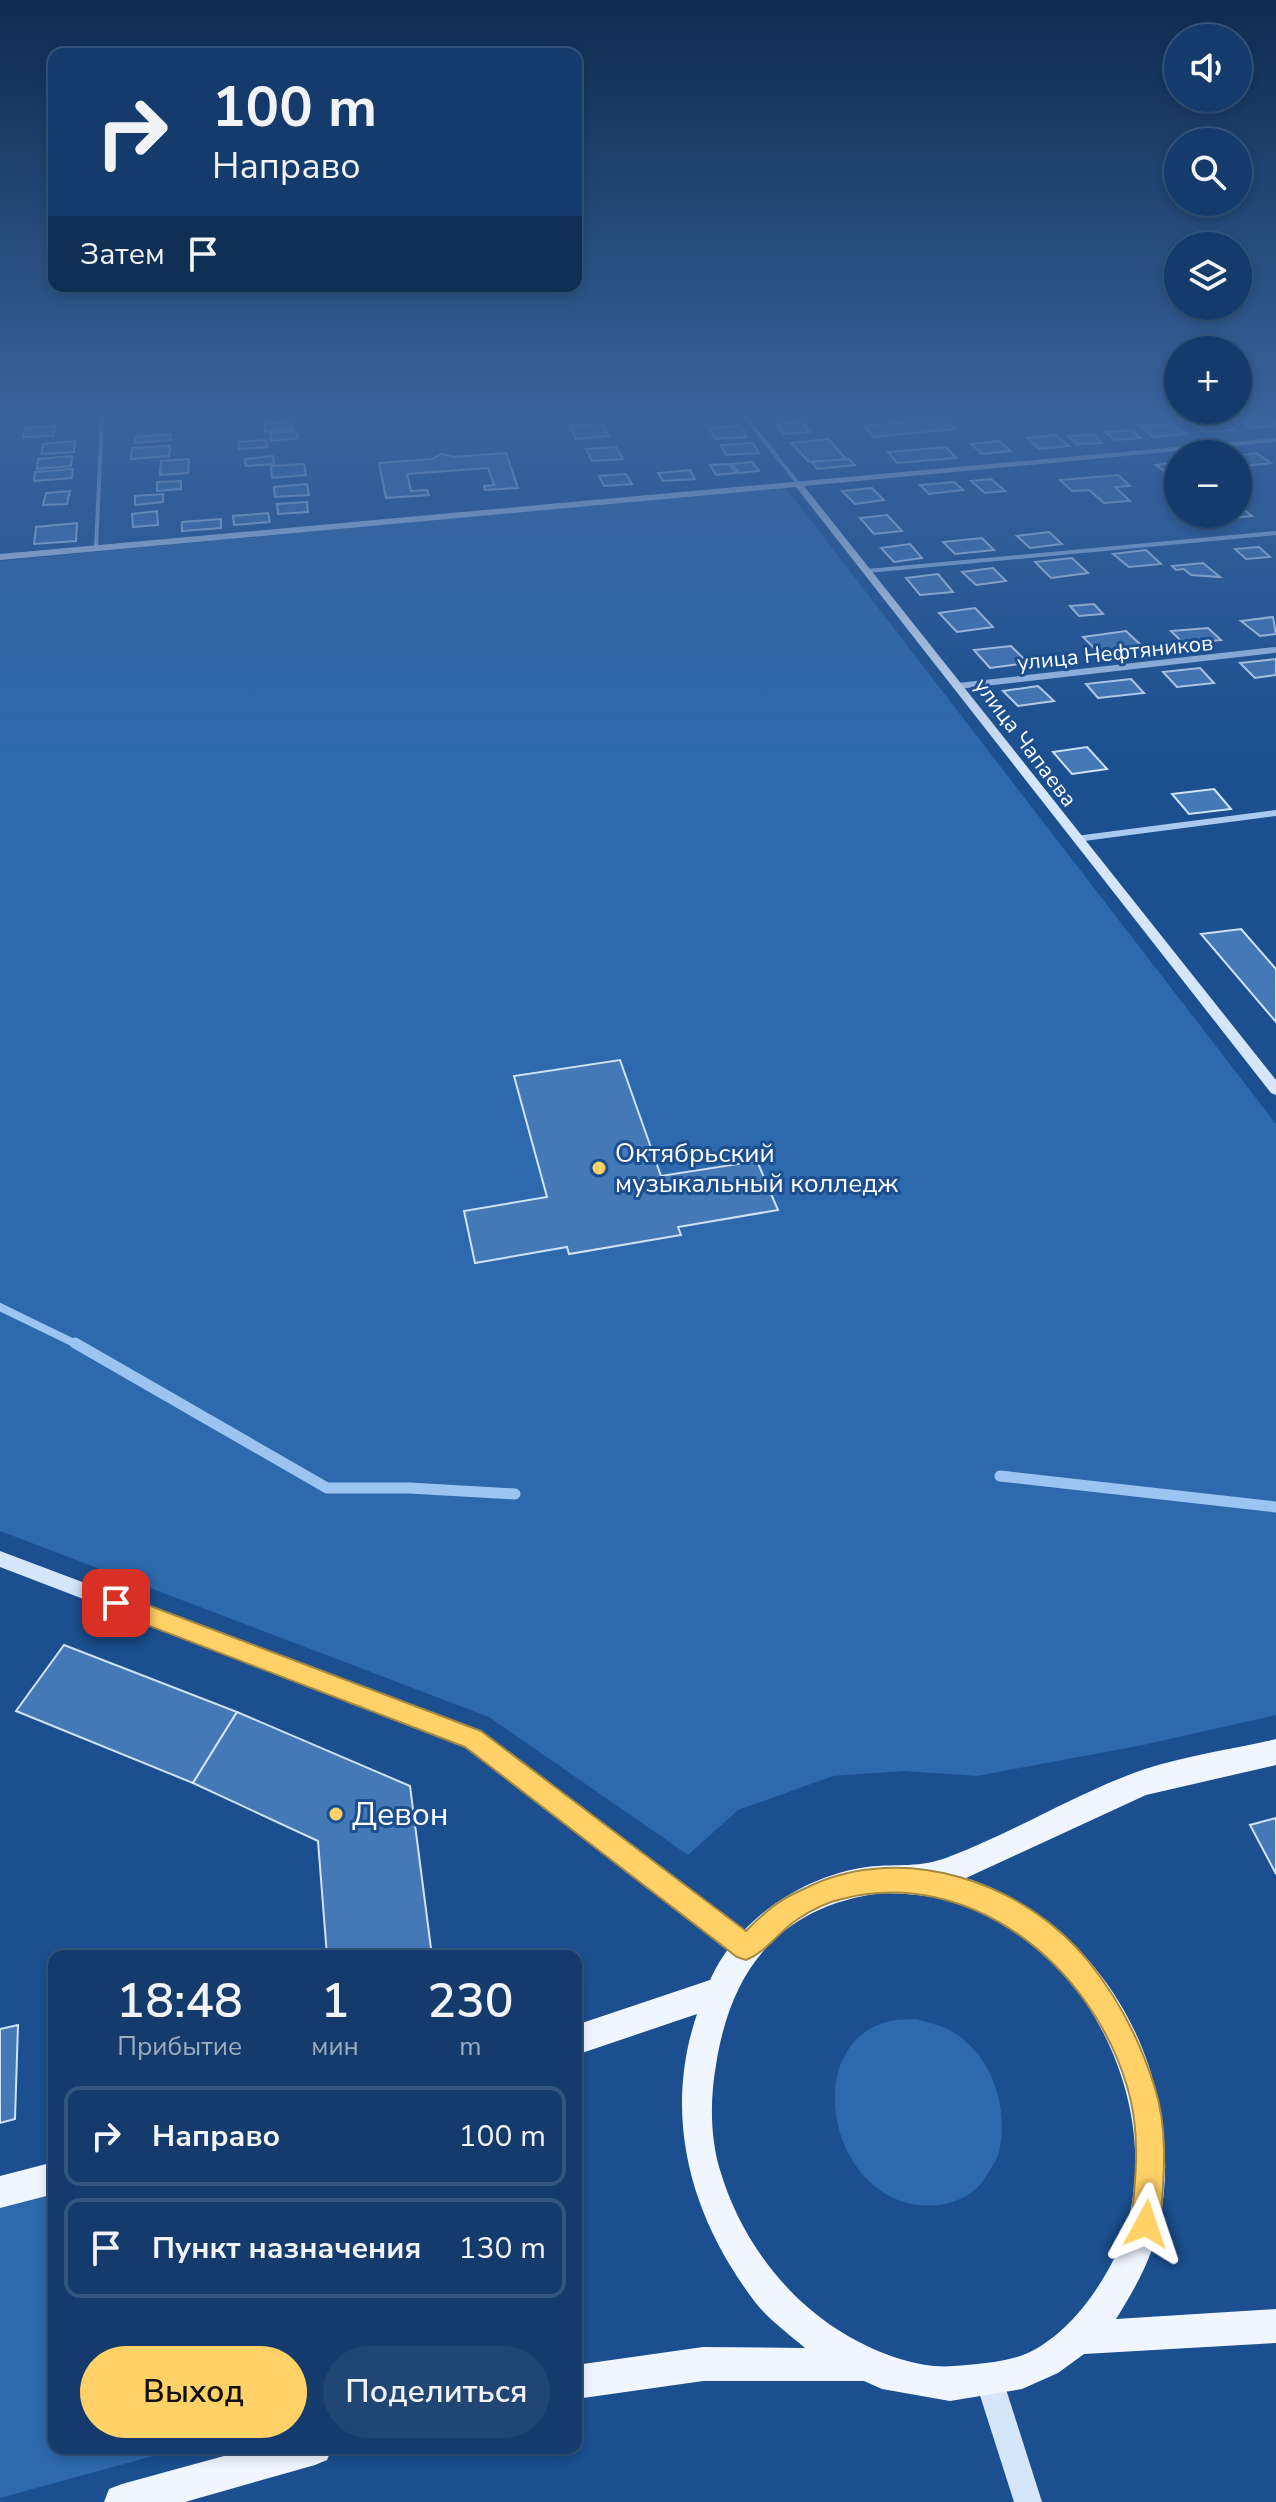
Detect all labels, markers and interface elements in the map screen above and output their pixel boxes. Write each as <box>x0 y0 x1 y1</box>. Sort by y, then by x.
map controls <box>1164 24 1252 528</box>
button: sound <box>1164 24 1252 112</box>
text: 100 m <box>212 69 377 146</box>
icon: right <box>80 80 184 184</box>
button: search <box>1164 128 1252 216</box>
text: Направо <box>212 142 361 191</box>
icon: arrive <box>181 232 225 276</box>
button: layers <box>1164 232 1252 320</box>
text: Затем <box>80 234 165 275</box>
button: + <box>1164 336 1252 424</box>
button: − <box>1164 440 1252 528</box>
street label: улица Нефтяников <box>1016 628 1214 678</box>
street label: улица Чапаева <box>967 672 1084 813</box>
place label: Октябрьский музыкальный колледж <box>615 1136 899 1201</box>
marker: Октябрьский музыкальный колледж <box>590 1159 608 1177</box>
pin <box>82 1569 150 1637</box>
icon: arrive <box>94 1581 138 1625</box>
place label: Девон <box>352 1793 449 1836</box>
marker: Девон <box>327 1805 345 1823</box>
text: 18:48 <box>116 1968 243 2034</box>
text: 1 <box>321 1968 349 2034</box>
text: 230 <box>427 1968 514 2034</box>
text: Прибытие <box>117 2029 242 2064</box>
text: мин <box>311 2029 359 2064</box>
text: m <box>459 2029 482 2064</box>
icon: right <box>84 2114 128 2158</box>
text: Направо <box>152 2116 280 2157</box>
text: 100 m <box>459 2116 546 2157</box>
position arrow <box>1104 2182 1188 2266</box>
icon: arrive <box>84 2226 128 2270</box>
text: Пункт назначения <box>152 2228 421 2269</box>
text: 130 m <box>459 2228 546 2269</box>
button: Выход <box>80 2346 307 2438</box>
button: Поделиться <box>323 2346 550 2438</box>

